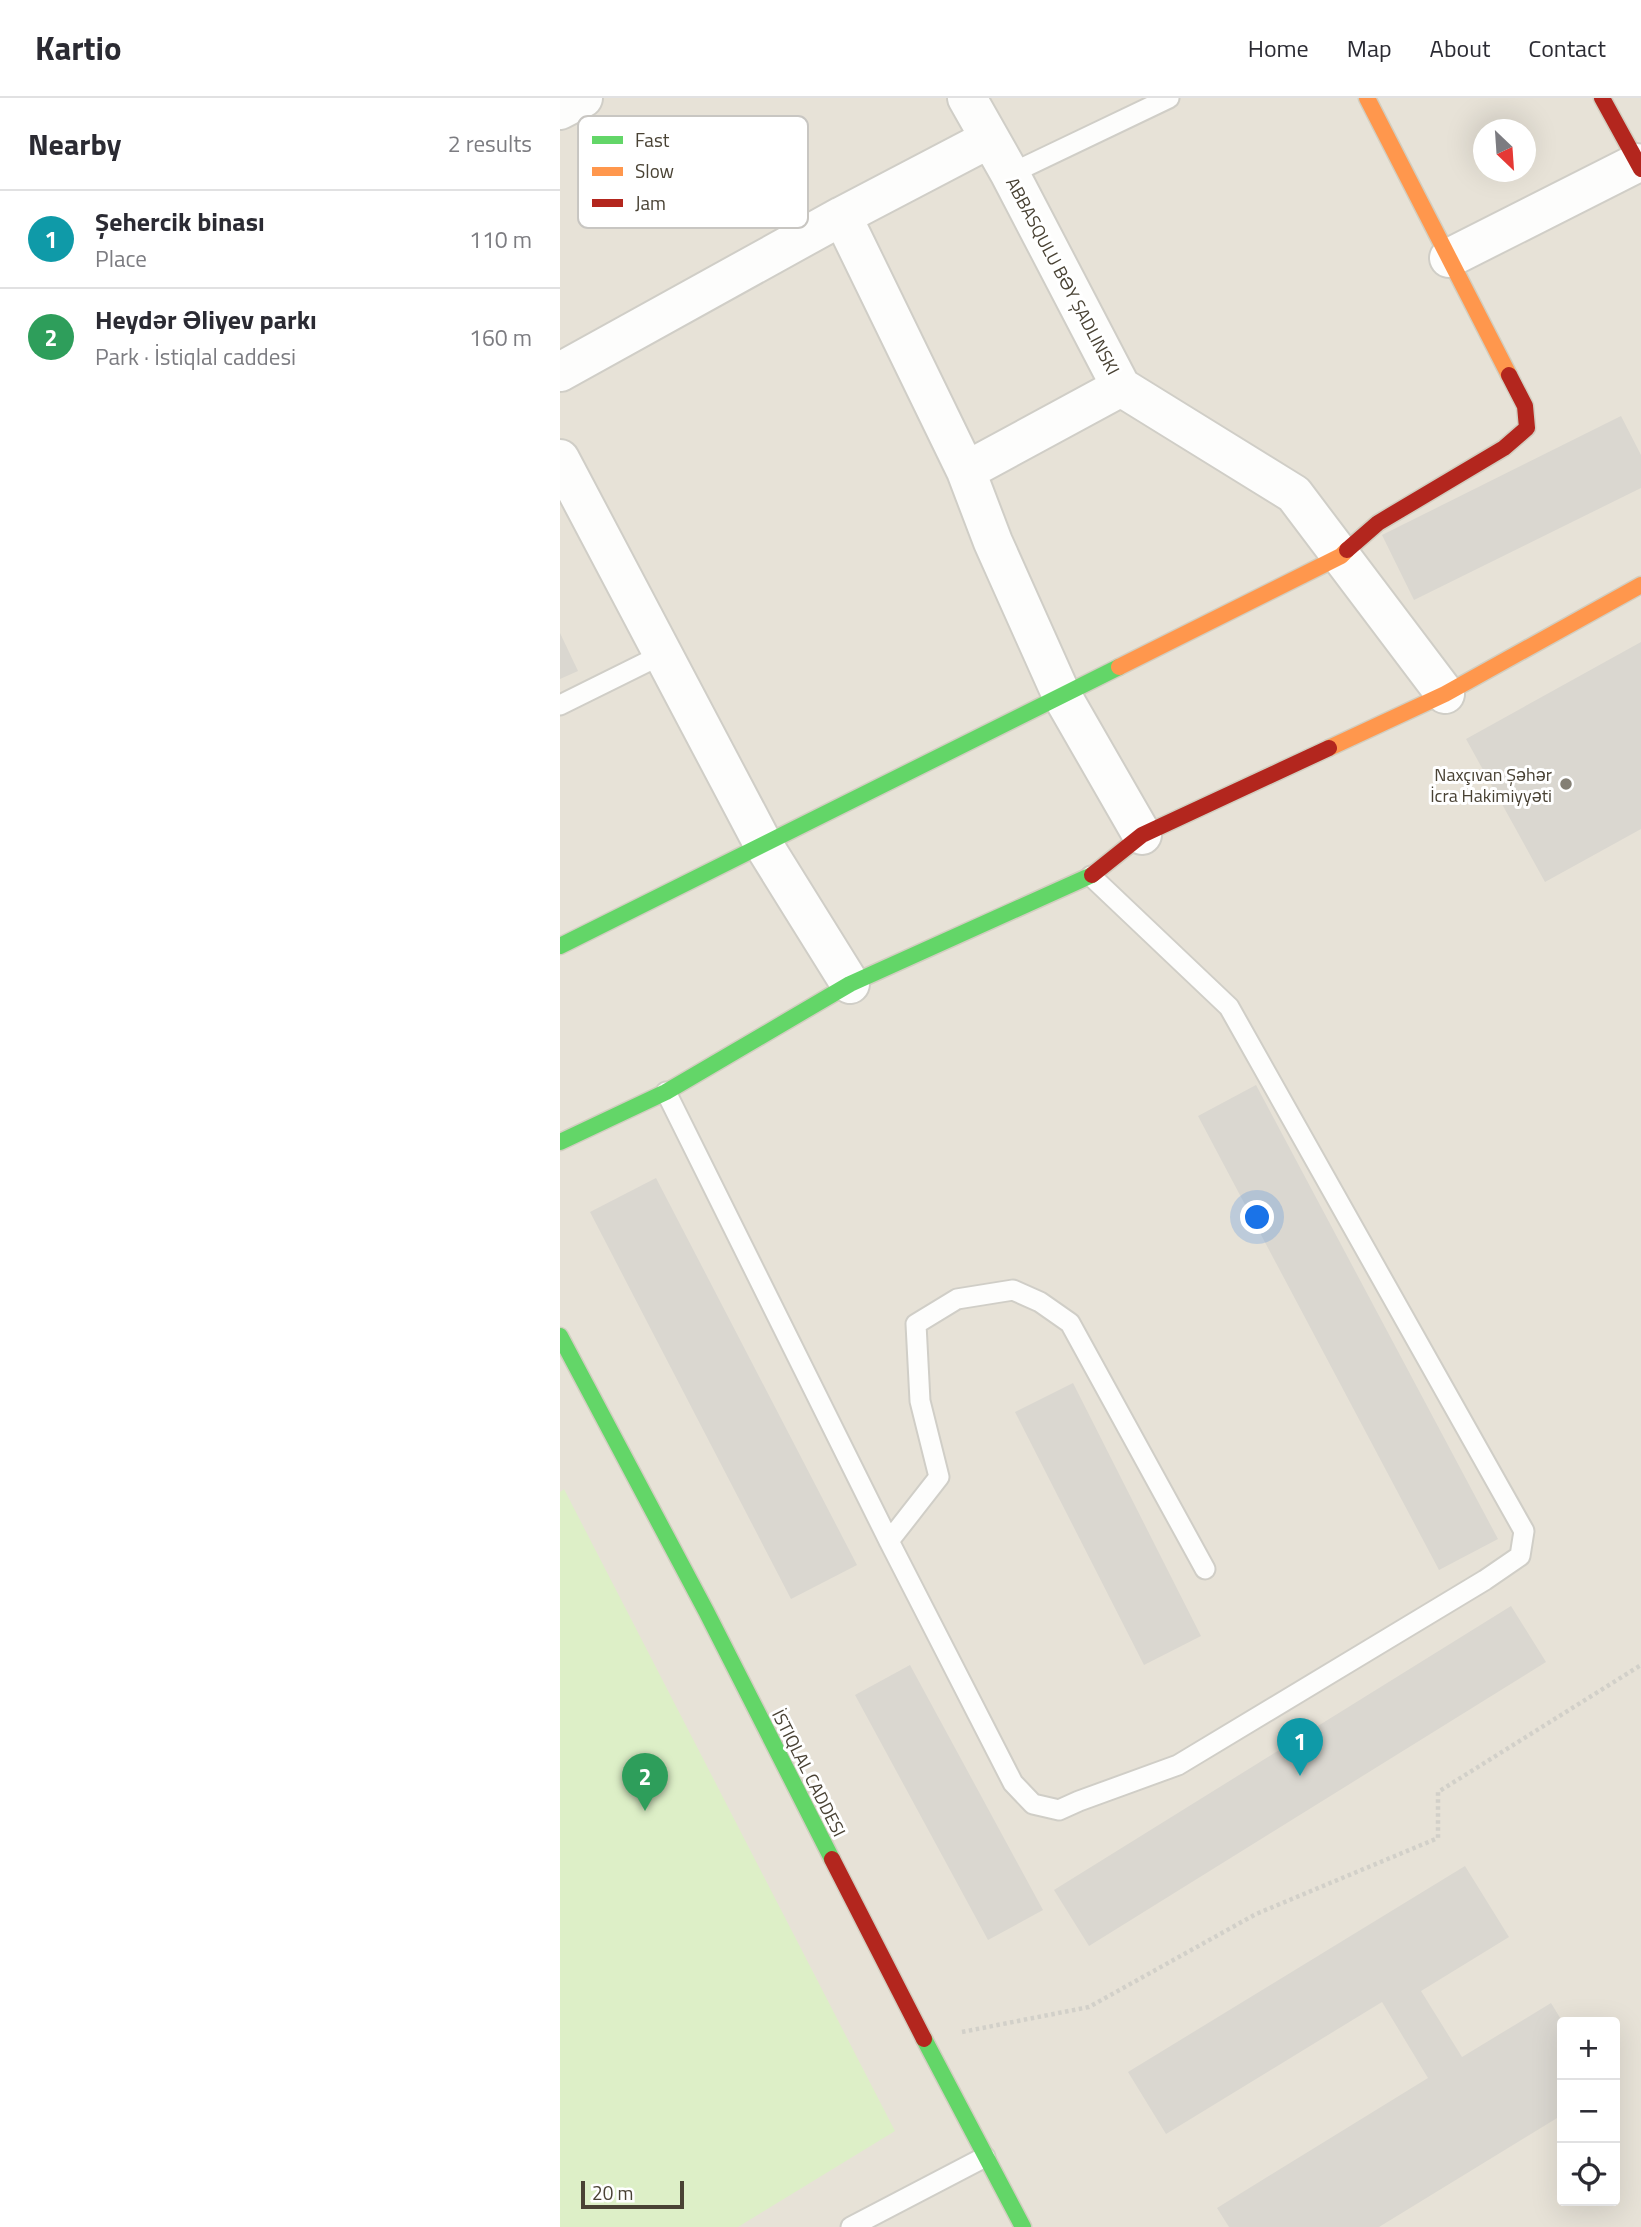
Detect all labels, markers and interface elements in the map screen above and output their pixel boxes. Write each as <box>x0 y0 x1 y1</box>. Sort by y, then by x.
text: Kartio <box>35 23 122 73</box>
text: Home <box>1248 30 1309 66</box>
text: Map <box>1347 30 1392 66</box>
text: About <box>1430 30 1490 66</box>
text: Contact <box>1528 30 1606 66</box>
legend <box>578 116 808 228</box>
north arrow <box>1473 119 1536 182</box>
text: Nearby <box>28 121 121 167</box>
text: Fast <box>635 125 670 154</box>
text: 2 results <box>448 126 532 161</box>
text: Slow <box>635 156 674 185</box>
street label: ABBASQULU BƏY ŞADLINSKI <box>999 172 1127 380</box>
text: Jam <box>635 188 666 217</box>
text: Şehercik binası <box>95 202 265 241</box>
text: 1 <box>45 222 57 257</box>
text: 110 m <box>469 222 532 257</box>
text: Place <box>95 241 147 276</box>
text: Heydər Əliyev parkı <box>95 300 317 339</box>
text: 2 <box>45 320 57 355</box>
text: 160 m <box>469 320 532 355</box>
text: Park · İstiqlal caddesi <box>95 339 296 374</box>
place label: Naxçıvan Şəhər İcra Hakimiyyəti <box>1430 761 1552 809</box>
marker: Naxçıvan Şəhər İcra Hakimiyyəti <box>1558 776 1574 792</box>
your location <box>1240 1200 1274 1234</box>
street label: İSTIQLAL CADDESI <box>765 1705 853 1841</box>
pin: 1 <box>1277 1718 1323 1776</box>
pin: 2 <box>622 1753 668 1811</box>
map controls <box>1557 2017 1620 2206</box>
button: + <box>1557 2017 1620 2080</box>
button: − <box>1557 2080 1620 2143</box>
button: locate <box>1557 2143 1620 2206</box>
scale bar <box>581 2178 684 2210</box>
text: 20 m <box>592 2178 633 2207</box>

